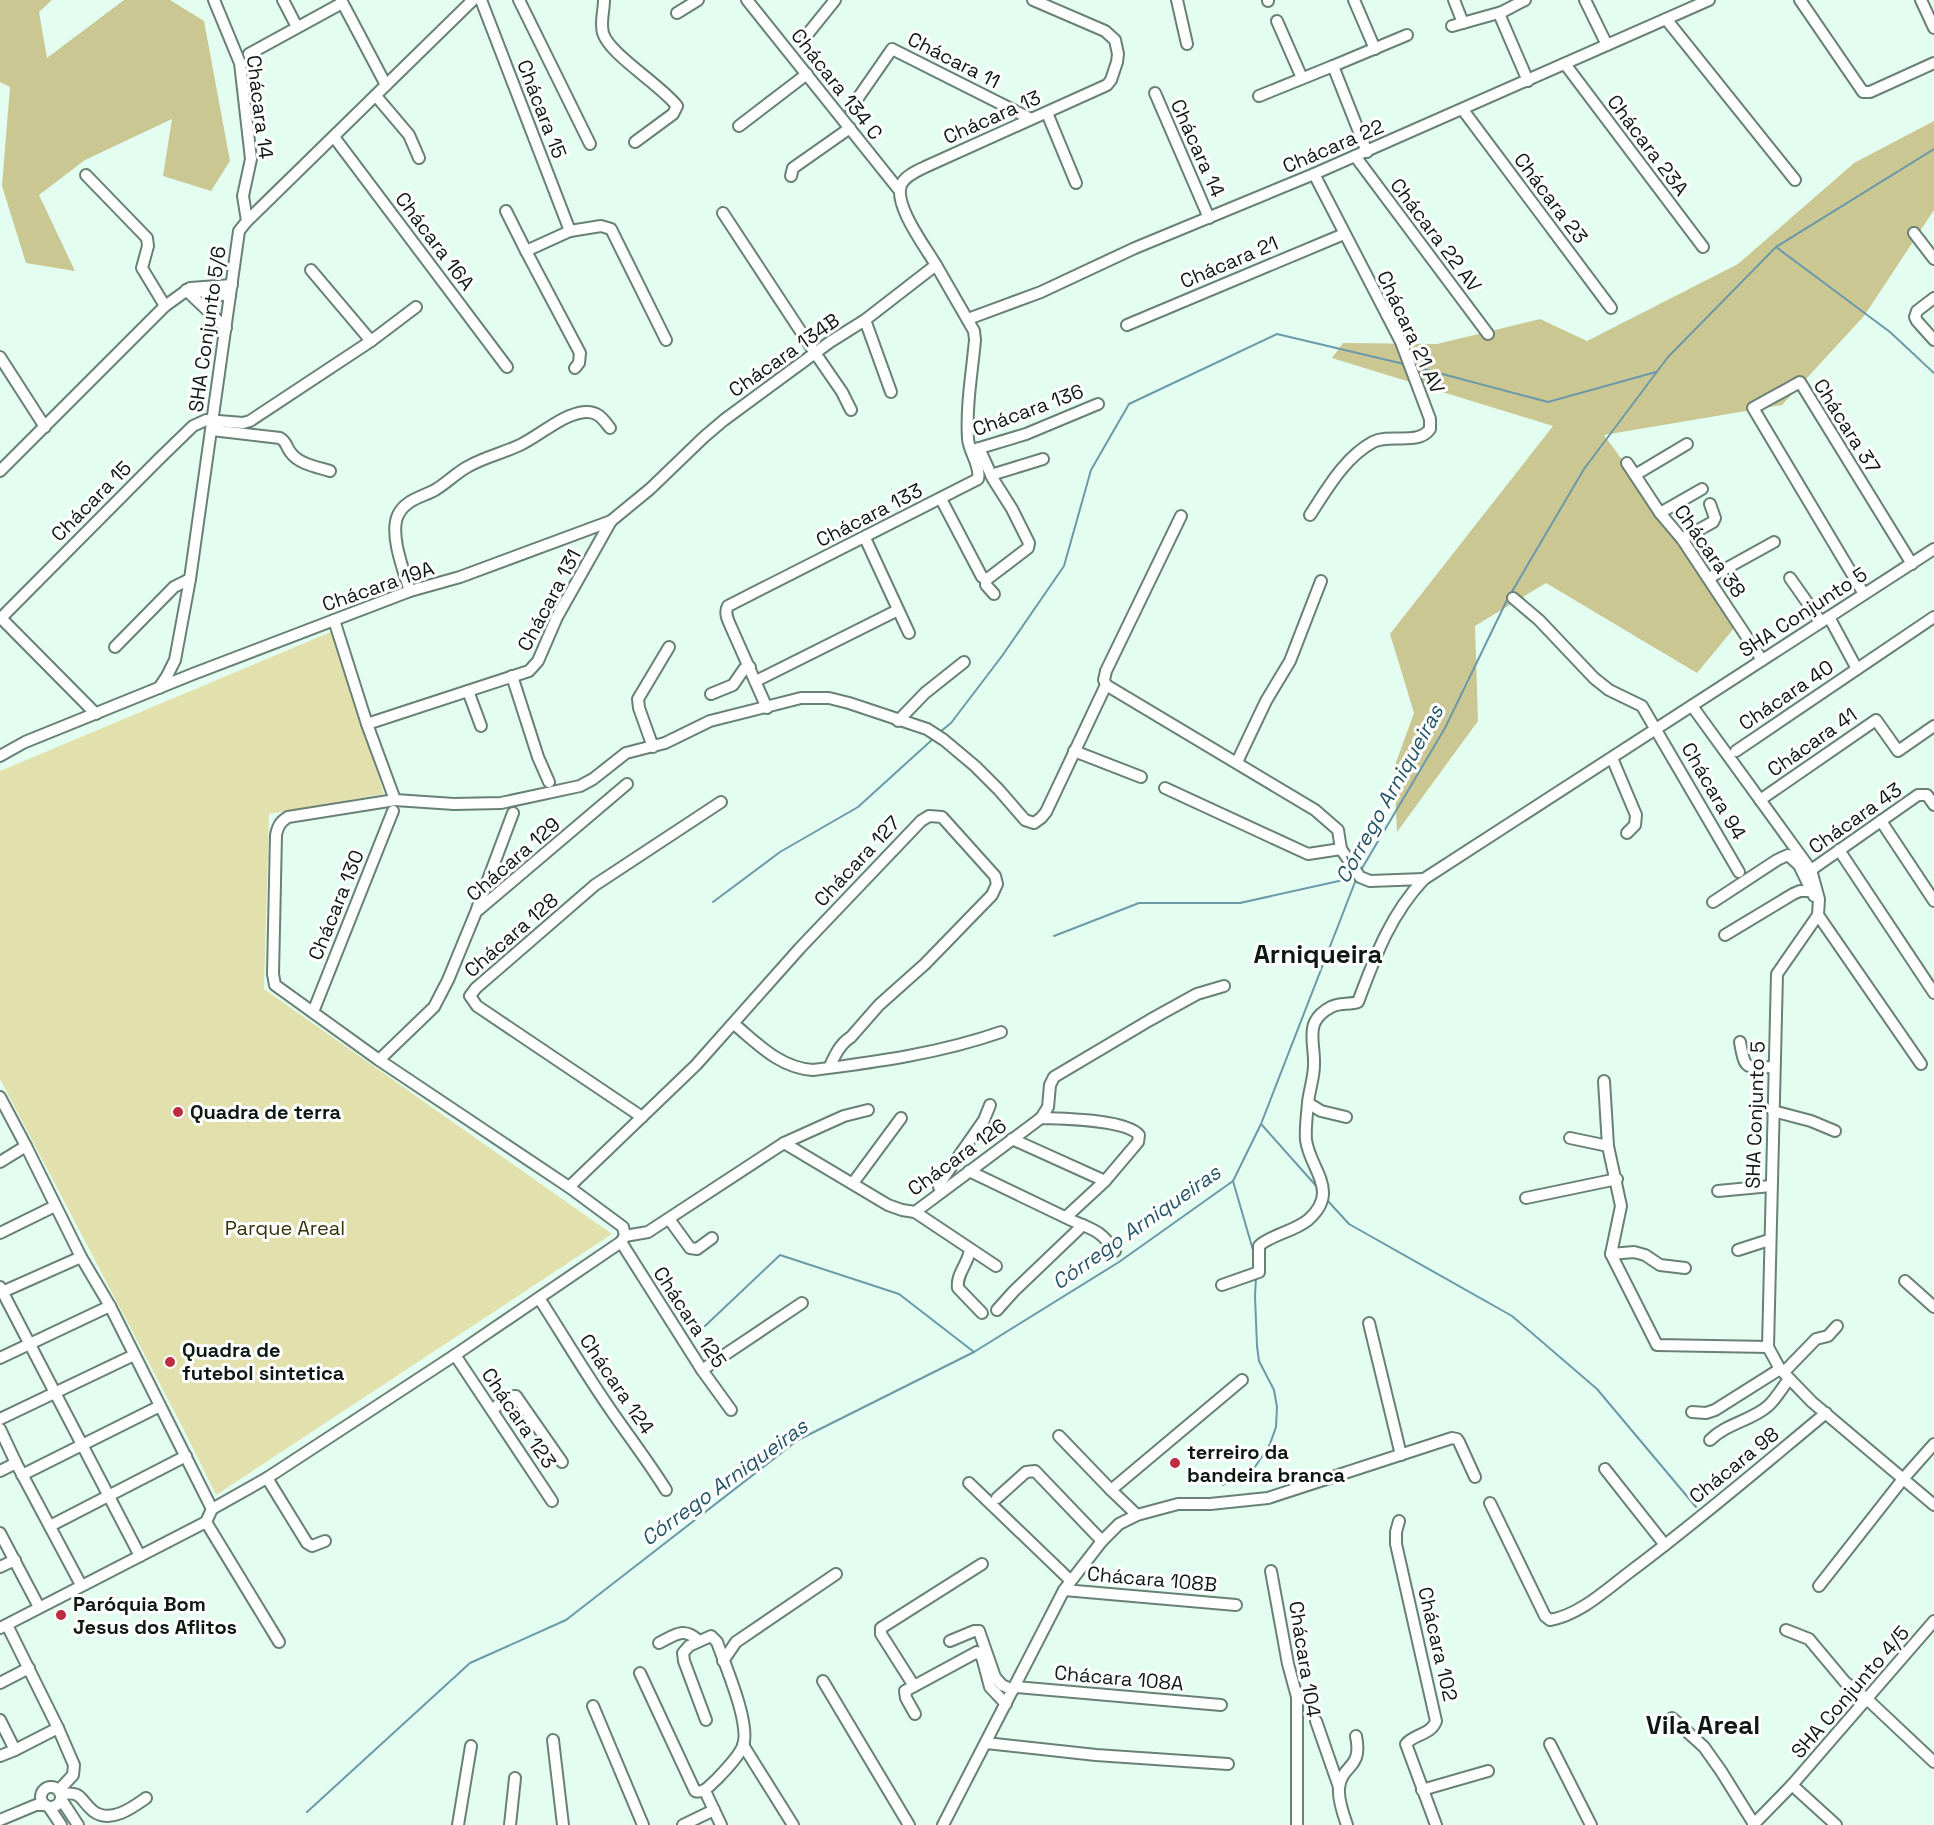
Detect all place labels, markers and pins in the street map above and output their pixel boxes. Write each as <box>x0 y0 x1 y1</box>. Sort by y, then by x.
place label: Quadra de terra <box>190 1099 342 1125</box>
marker: Quadra de terra <box>171 1105 185 1119</box>
place label: Quadra de futebol sintetica <box>182 1337 345 1386</box>
marker: Quadra de futebol sintetica <box>163 1355 177 1369</box>
place label: terreiro da bandeira branca <box>1187 1439 1346 1488</box>
marker: terreiro da bandeira branca <box>1168 1456 1182 1470</box>
place label: Paróquia Bom Jesus dos Aflitos <box>73 1591 237 1640</box>
marker: Paróquia Bom Jesus dos Aflitos <box>54 1608 68 1622</box>

